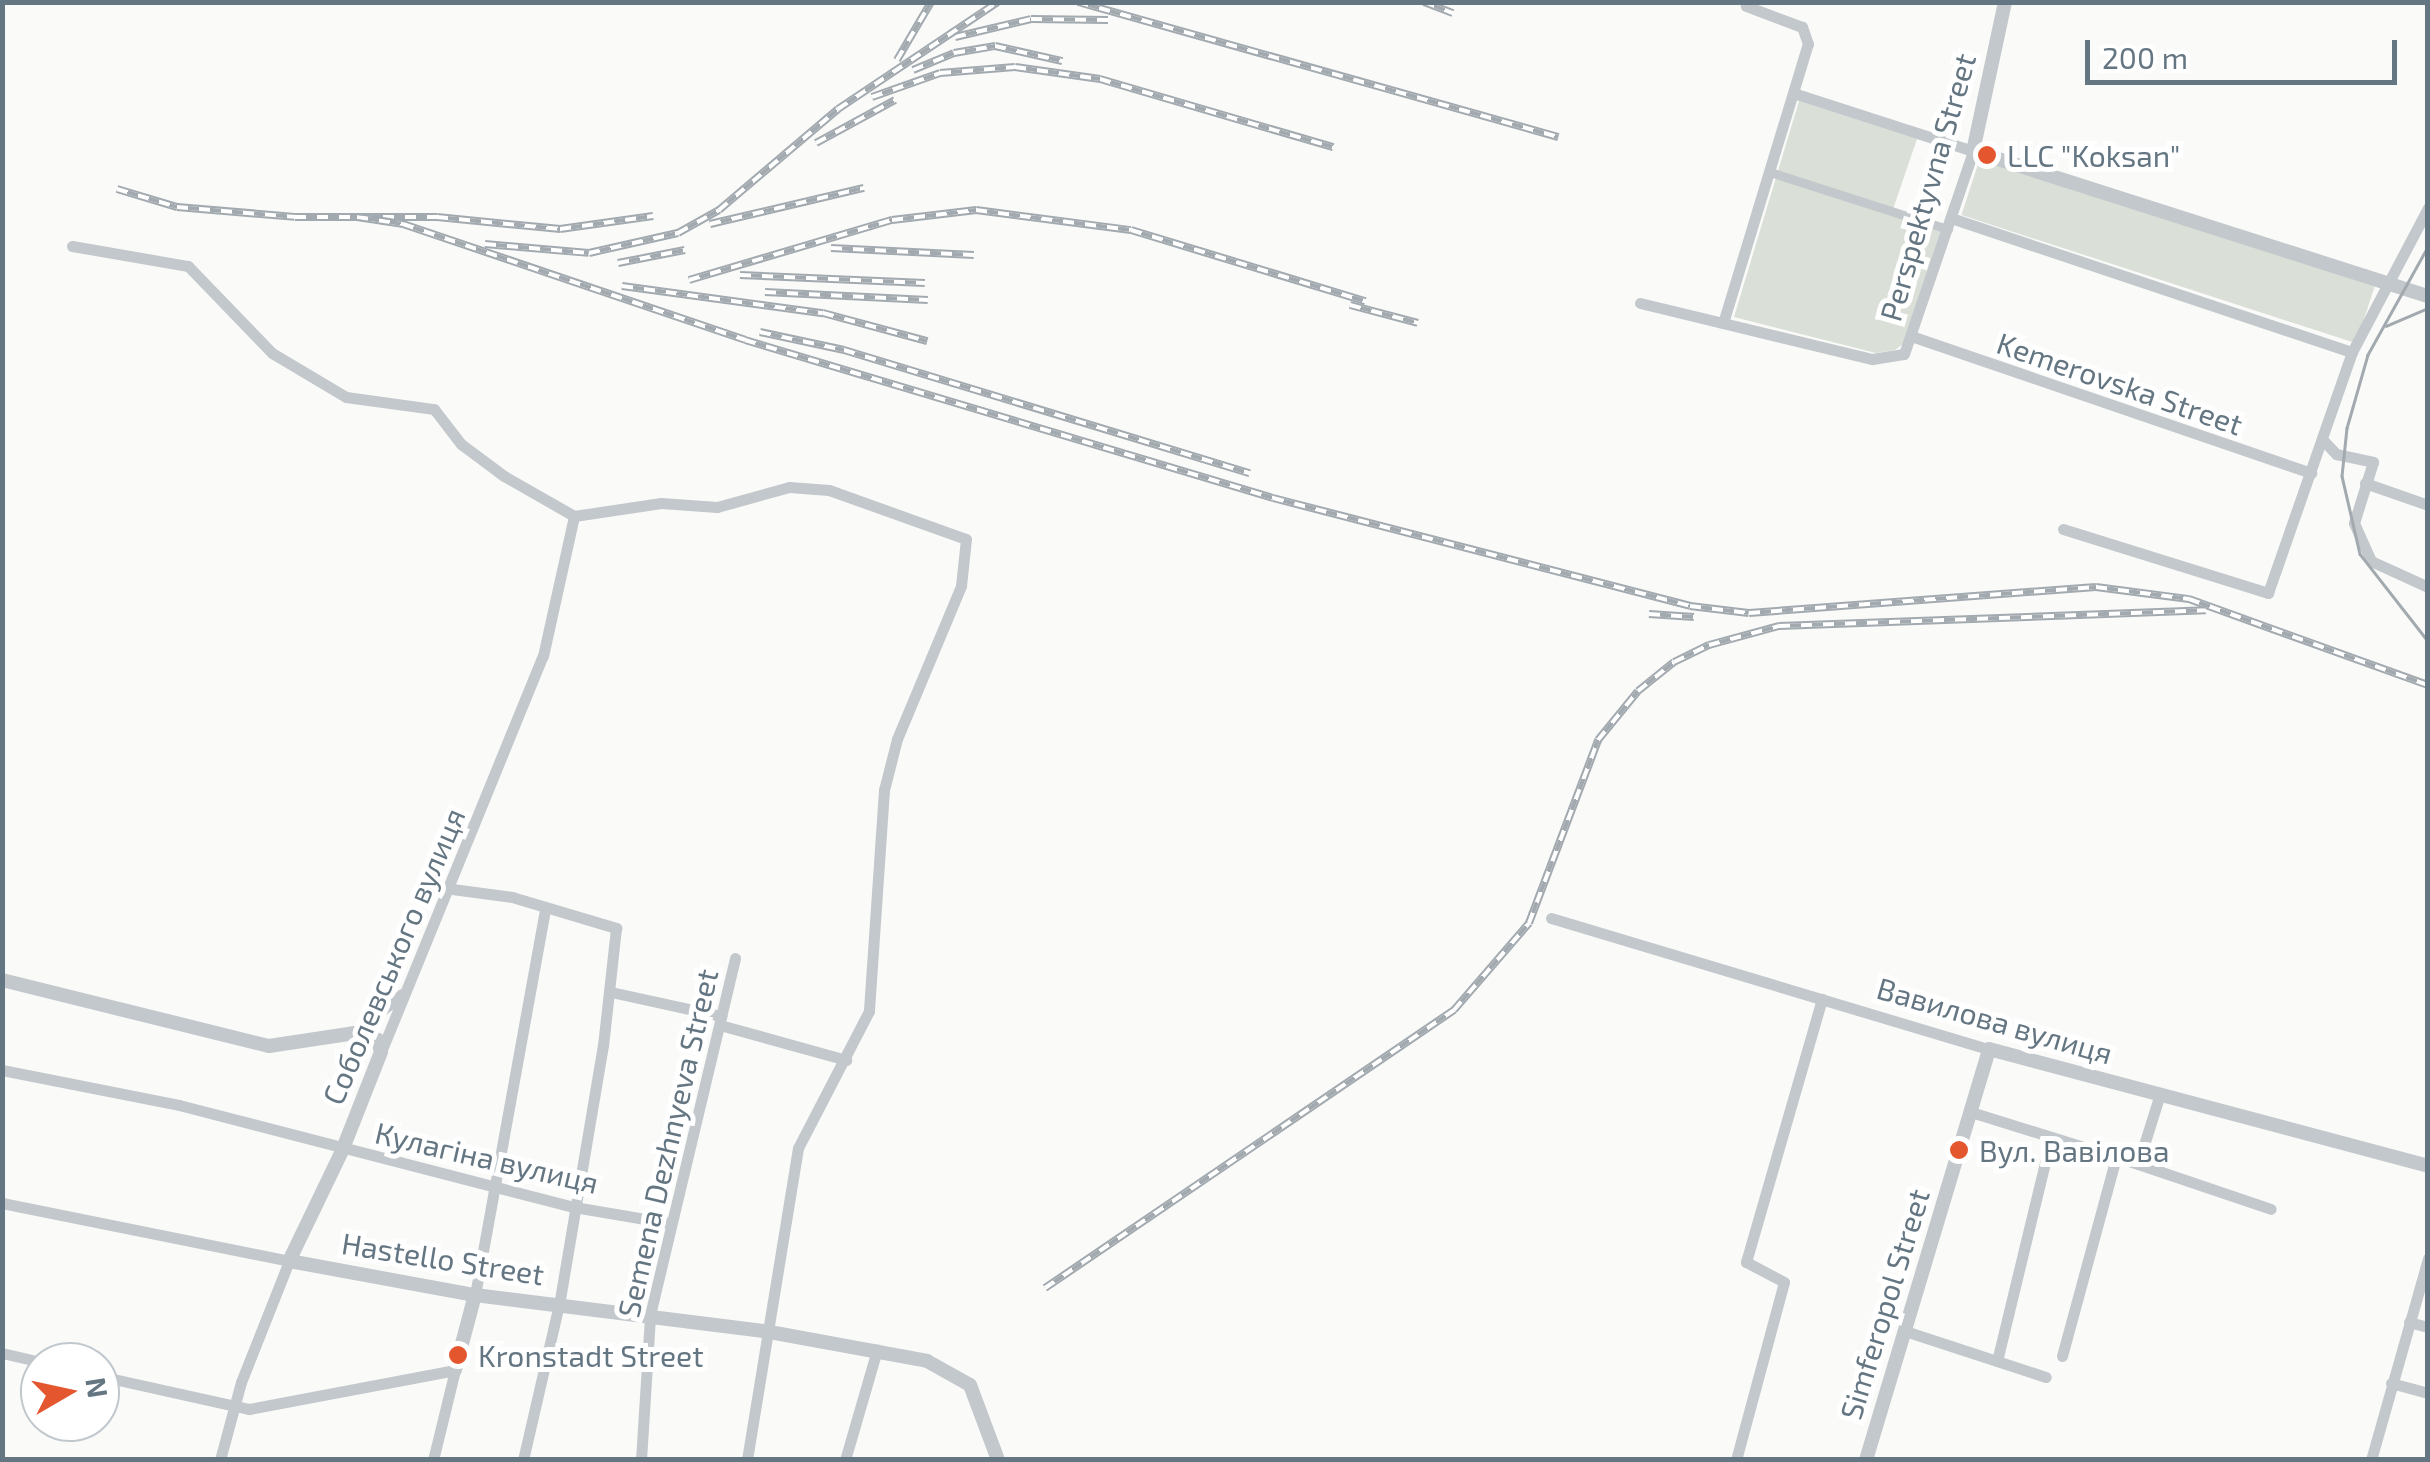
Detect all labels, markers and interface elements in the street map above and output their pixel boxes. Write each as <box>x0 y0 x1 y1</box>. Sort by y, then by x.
scale bar <box>2090 20 2402 82</box>
text: 200 m <box>2102 39 2188 75</box>
street label: Perspektyvna Street <box>1872 49 1982 325</box>
place label: LLC "Koksan" <box>2007 137 2181 173</box>
marker: LLC "Koksan" <box>1976 144 1998 166</box>
street label: Kemerovska Street <box>1993 324 2247 442</box>
street label: Соболевського вулиця <box>314 802 472 1110</box>
street label: Semena Dezhnyeva Street <box>609 965 725 1321</box>
street label: Вавилова вулиця <box>1873 969 2117 1071</box>
street label: Кулагіна вулиця <box>372 1114 602 1200</box>
place label: Вул. Вавілова <box>1979 1132 2169 1168</box>
marker: Вул. Вавілова <box>1948 1139 1970 1161</box>
street label: Simferopol Street <box>1832 1184 1936 1424</box>
street label: Hastello Street <box>339 1224 547 1292</box>
place label: Kronstadt Street <box>478 1337 704 1373</box>
north arrow <box>20 1342 120 1442</box>
marker: Kronstadt Street <box>447 1344 469 1366</box>
text: N <box>79 1375 116 1400</box>

